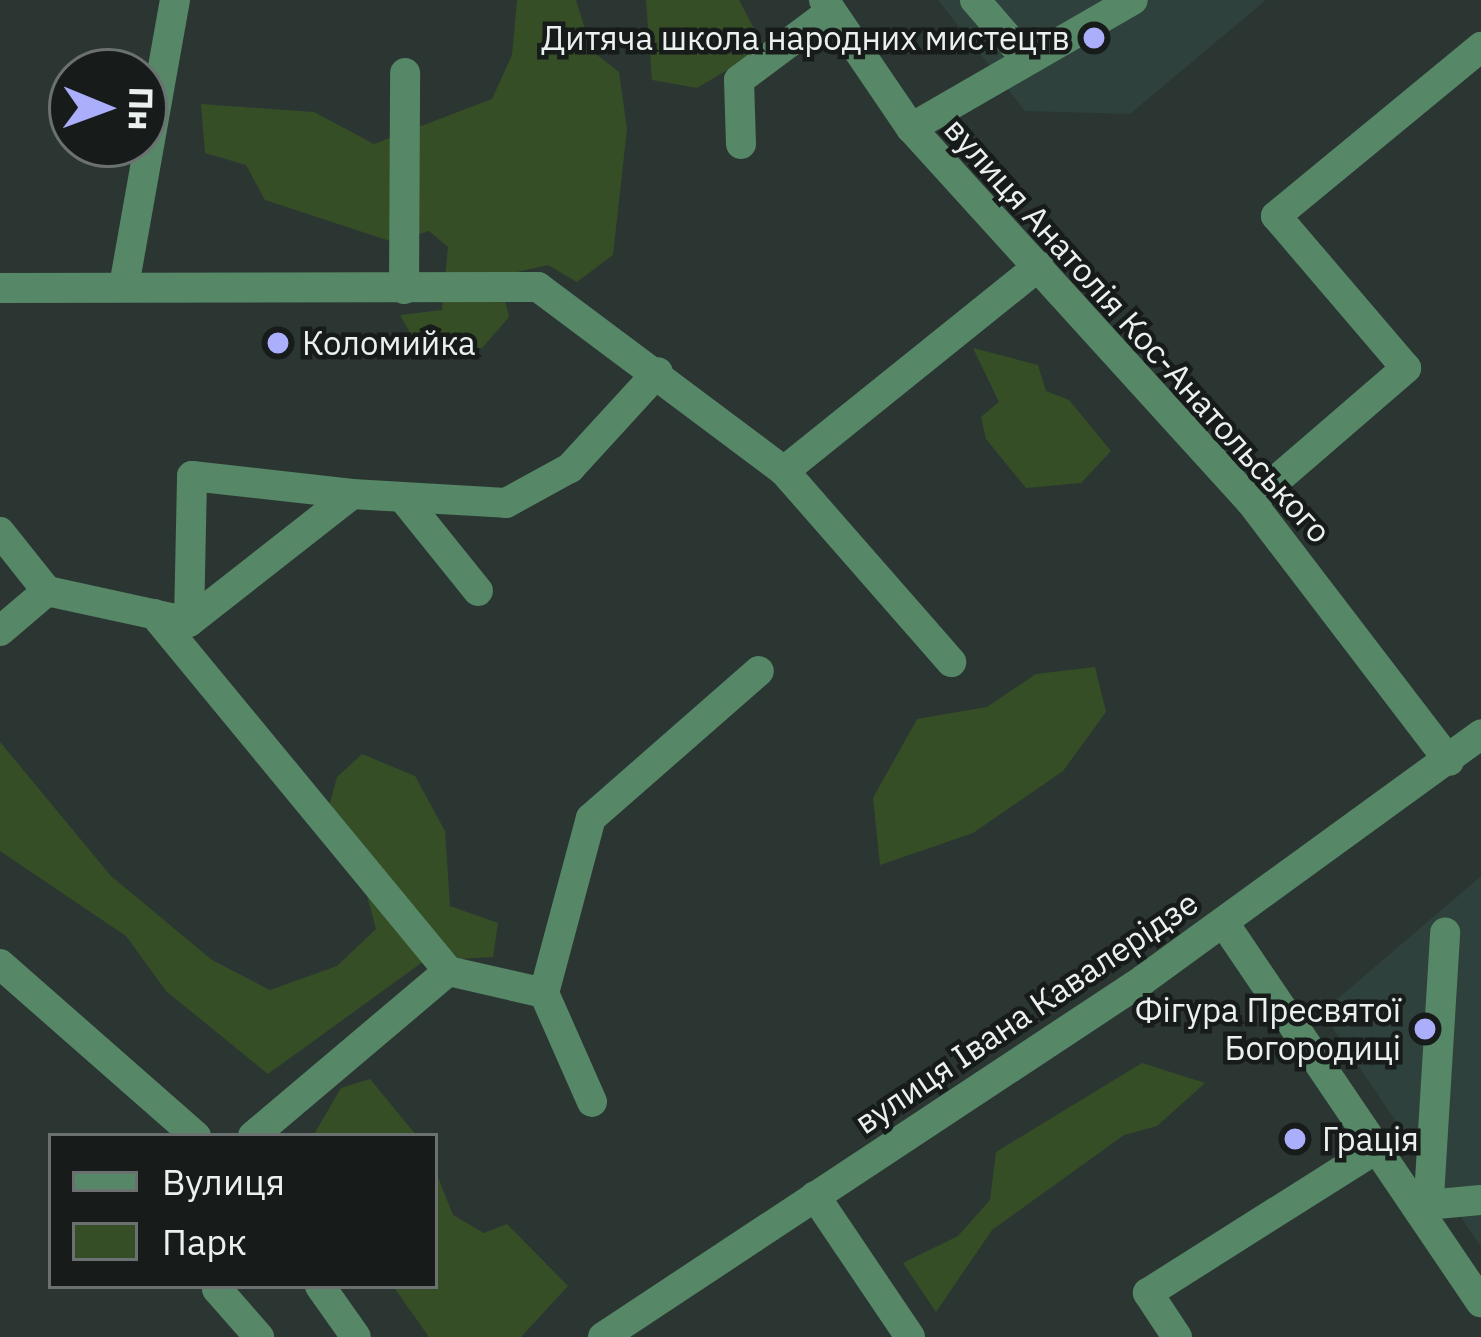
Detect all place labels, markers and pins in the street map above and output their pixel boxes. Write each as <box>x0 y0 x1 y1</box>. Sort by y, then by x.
place label: Дитяча школа народних мистецтв <box>541 18 1070 58</box>
marker: Дитяча школа народних мистецтв <box>1081 25 1107 51</box>
place label: Коломийка <box>302 323 476 363</box>
marker: Коломийка <box>265 330 291 356</box>
place label: Фігура Пресвятої Богородиці <box>1135 990 1401 1068</box>
marker: Фігура Пресвятої Богородиці <box>1412 1016 1438 1042</box>
place label: Грація <box>1322 1119 1419 1159</box>
marker: Грація <box>1279 1123 1311 1155</box>

